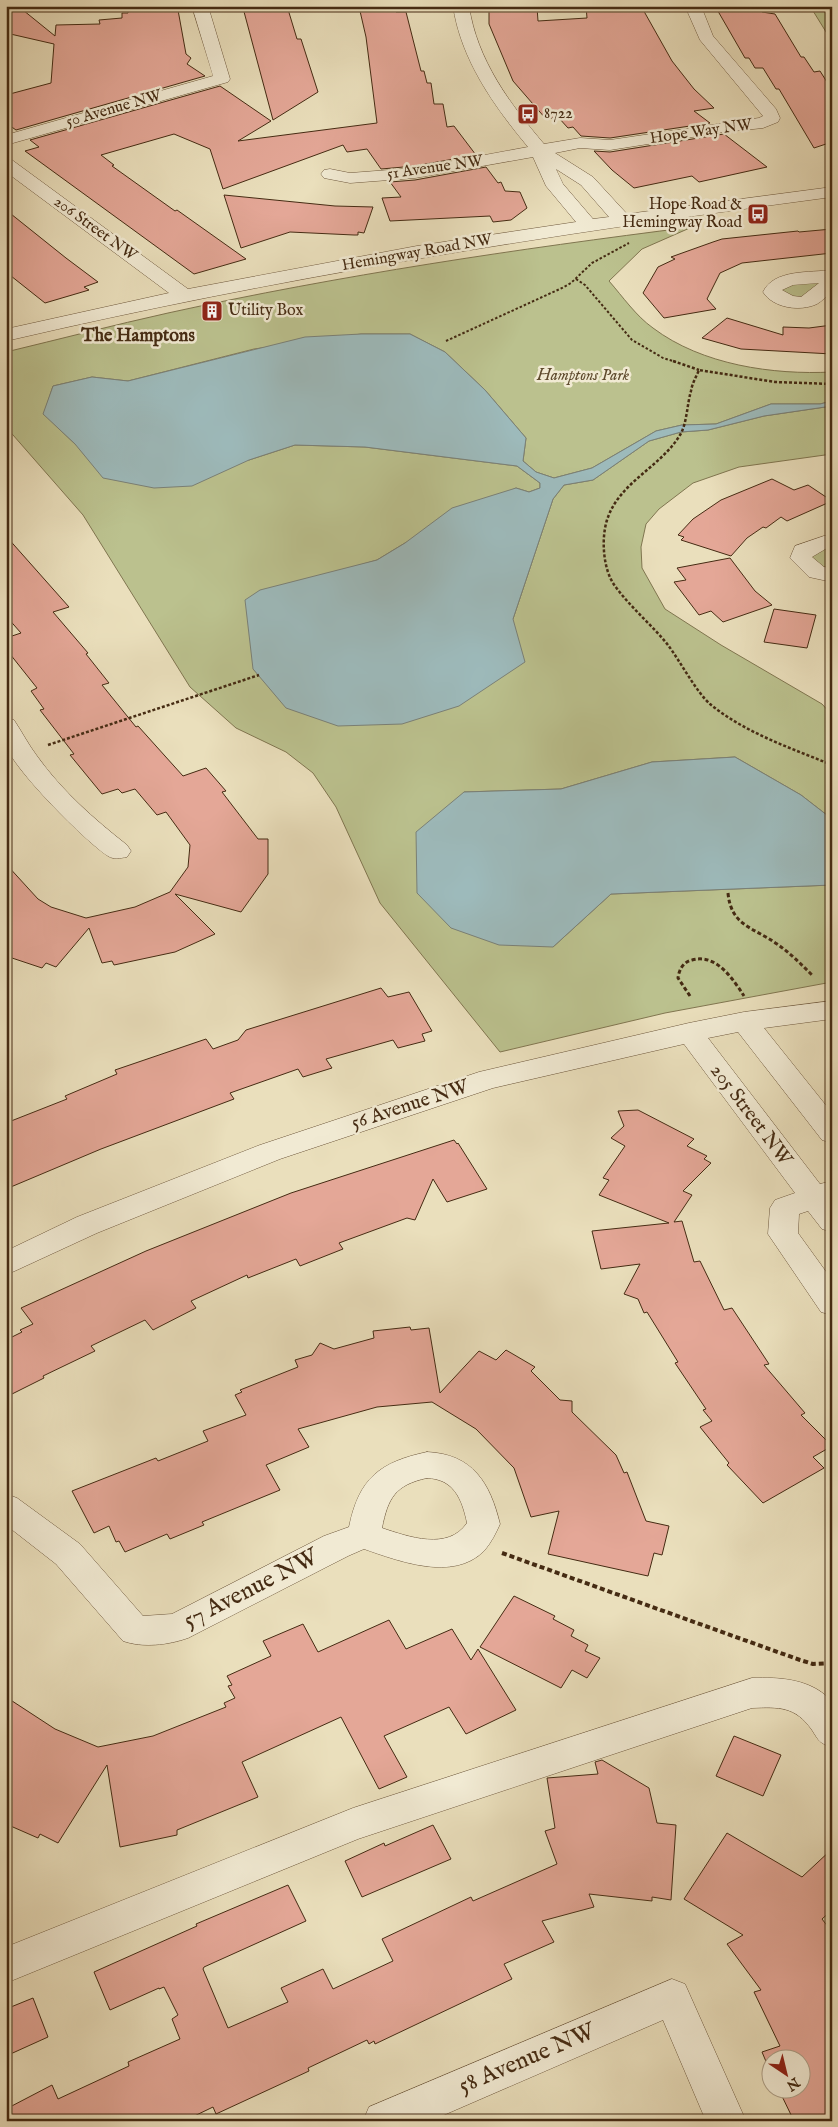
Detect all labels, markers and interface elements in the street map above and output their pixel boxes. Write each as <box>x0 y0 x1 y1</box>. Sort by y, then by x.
street label: 50 Avenue NW <box>64 86 165 132</box>
bus stop icon: 8722 <box>516 102 540 126</box>
place label: 8722 <box>544 104 573 124</box>
street label: Hope Way NW <box>649 115 754 149</box>
street label: 51 Avenue NW <box>386 151 485 185</box>
street label: 206 Street NW <box>49 192 141 266</box>
place label: Hope Road & Hemingway Road <box>622 195 742 233</box>
bus stop icon: Hope Road & Hemingway Road <box>746 202 770 226</box>
street label: Hemingway Road NW <box>340 230 494 276</box>
building icon: Utility Box <box>200 299 224 323</box>
place label: Utility Box <box>228 301 303 321</box>
district label: The Hamptons <box>80 325 195 348</box>
park label: Hamptons Park <box>536 366 630 386</box>
street label: 205 Street NW <box>705 1059 798 1172</box>
street label: 56 Avenue NW <box>348 1074 473 1136</box>
street label: 57 Avenue NW <box>178 1541 325 1636</box>
street label: 58 Avenue NW <box>454 2016 601 2102</box>
north arrow <box>760 2050 810 2100</box>
text: N <box>783 2072 804 2095</box>

